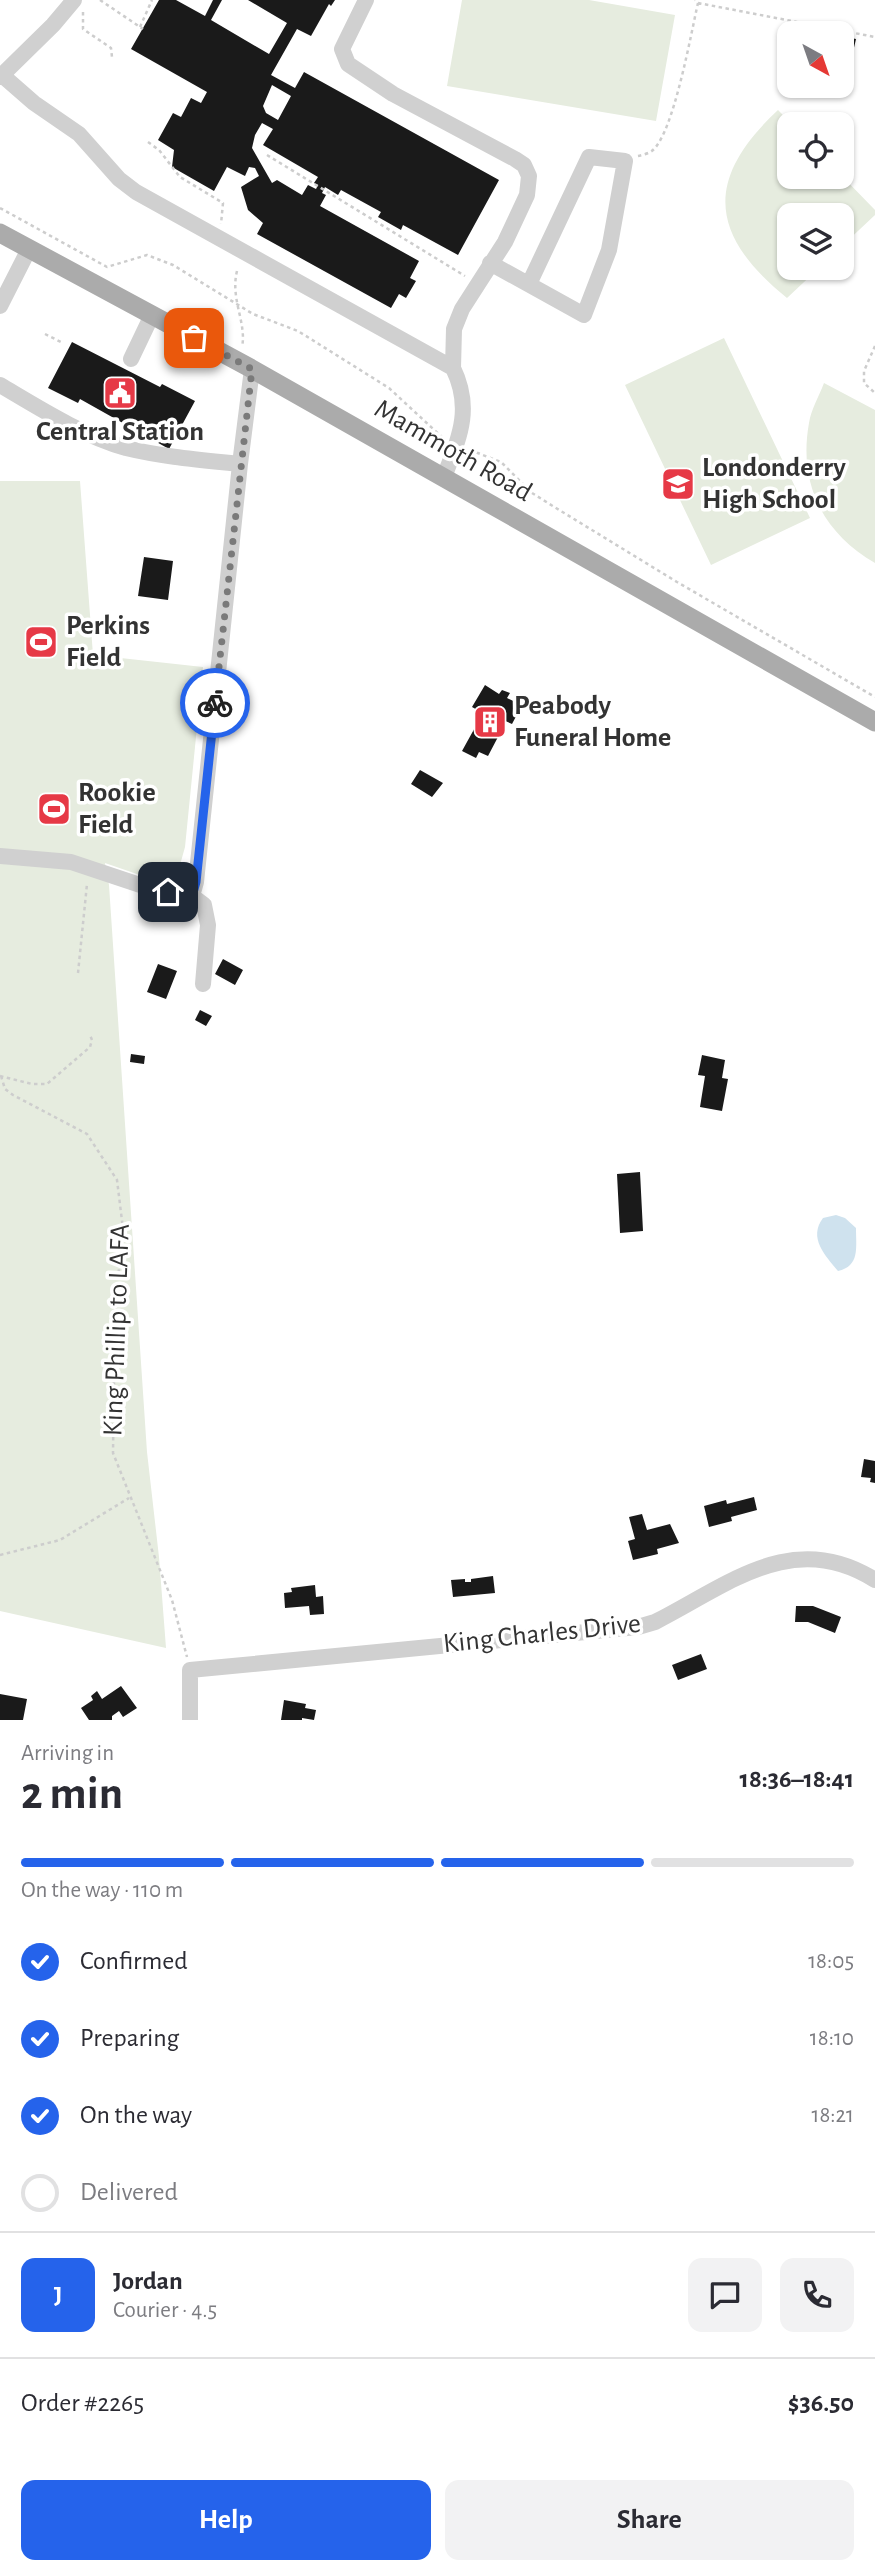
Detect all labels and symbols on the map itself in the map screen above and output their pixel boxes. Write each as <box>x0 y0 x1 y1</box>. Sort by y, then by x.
north arrow <box>777 21 854 98</box>
pin <box>164 308 224 368</box>
public building icon: Central Station <box>101 374 139 412</box>
street label: Mammoth Road <box>370 395 536 507</box>
place label: Central Station <box>36 418 204 446</box>
place label: Londonderry High School <box>702 454 846 514</box>
school or university icon: Londonderry High School <box>659 465 697 503</box>
place label: Perkins Field <box>66 612 150 672</box>
sports icon: Perkins Field <box>22 623 60 661</box>
courier <box>180 668 250 738</box>
place label: Peabody Funeral Home <box>514 692 671 752</box>
building icon: Peabody Funeral Home <box>471 703 509 741</box>
place label: Rookie Field <box>78 779 156 839</box>
sports icon: Rookie Field <box>35 790 73 828</box>
pin <box>138 862 198 922</box>
street label: King Phillip to LAFA <box>99 1223 135 1437</box>
street label: King Charles Drive <box>442 1610 642 1658</box>

